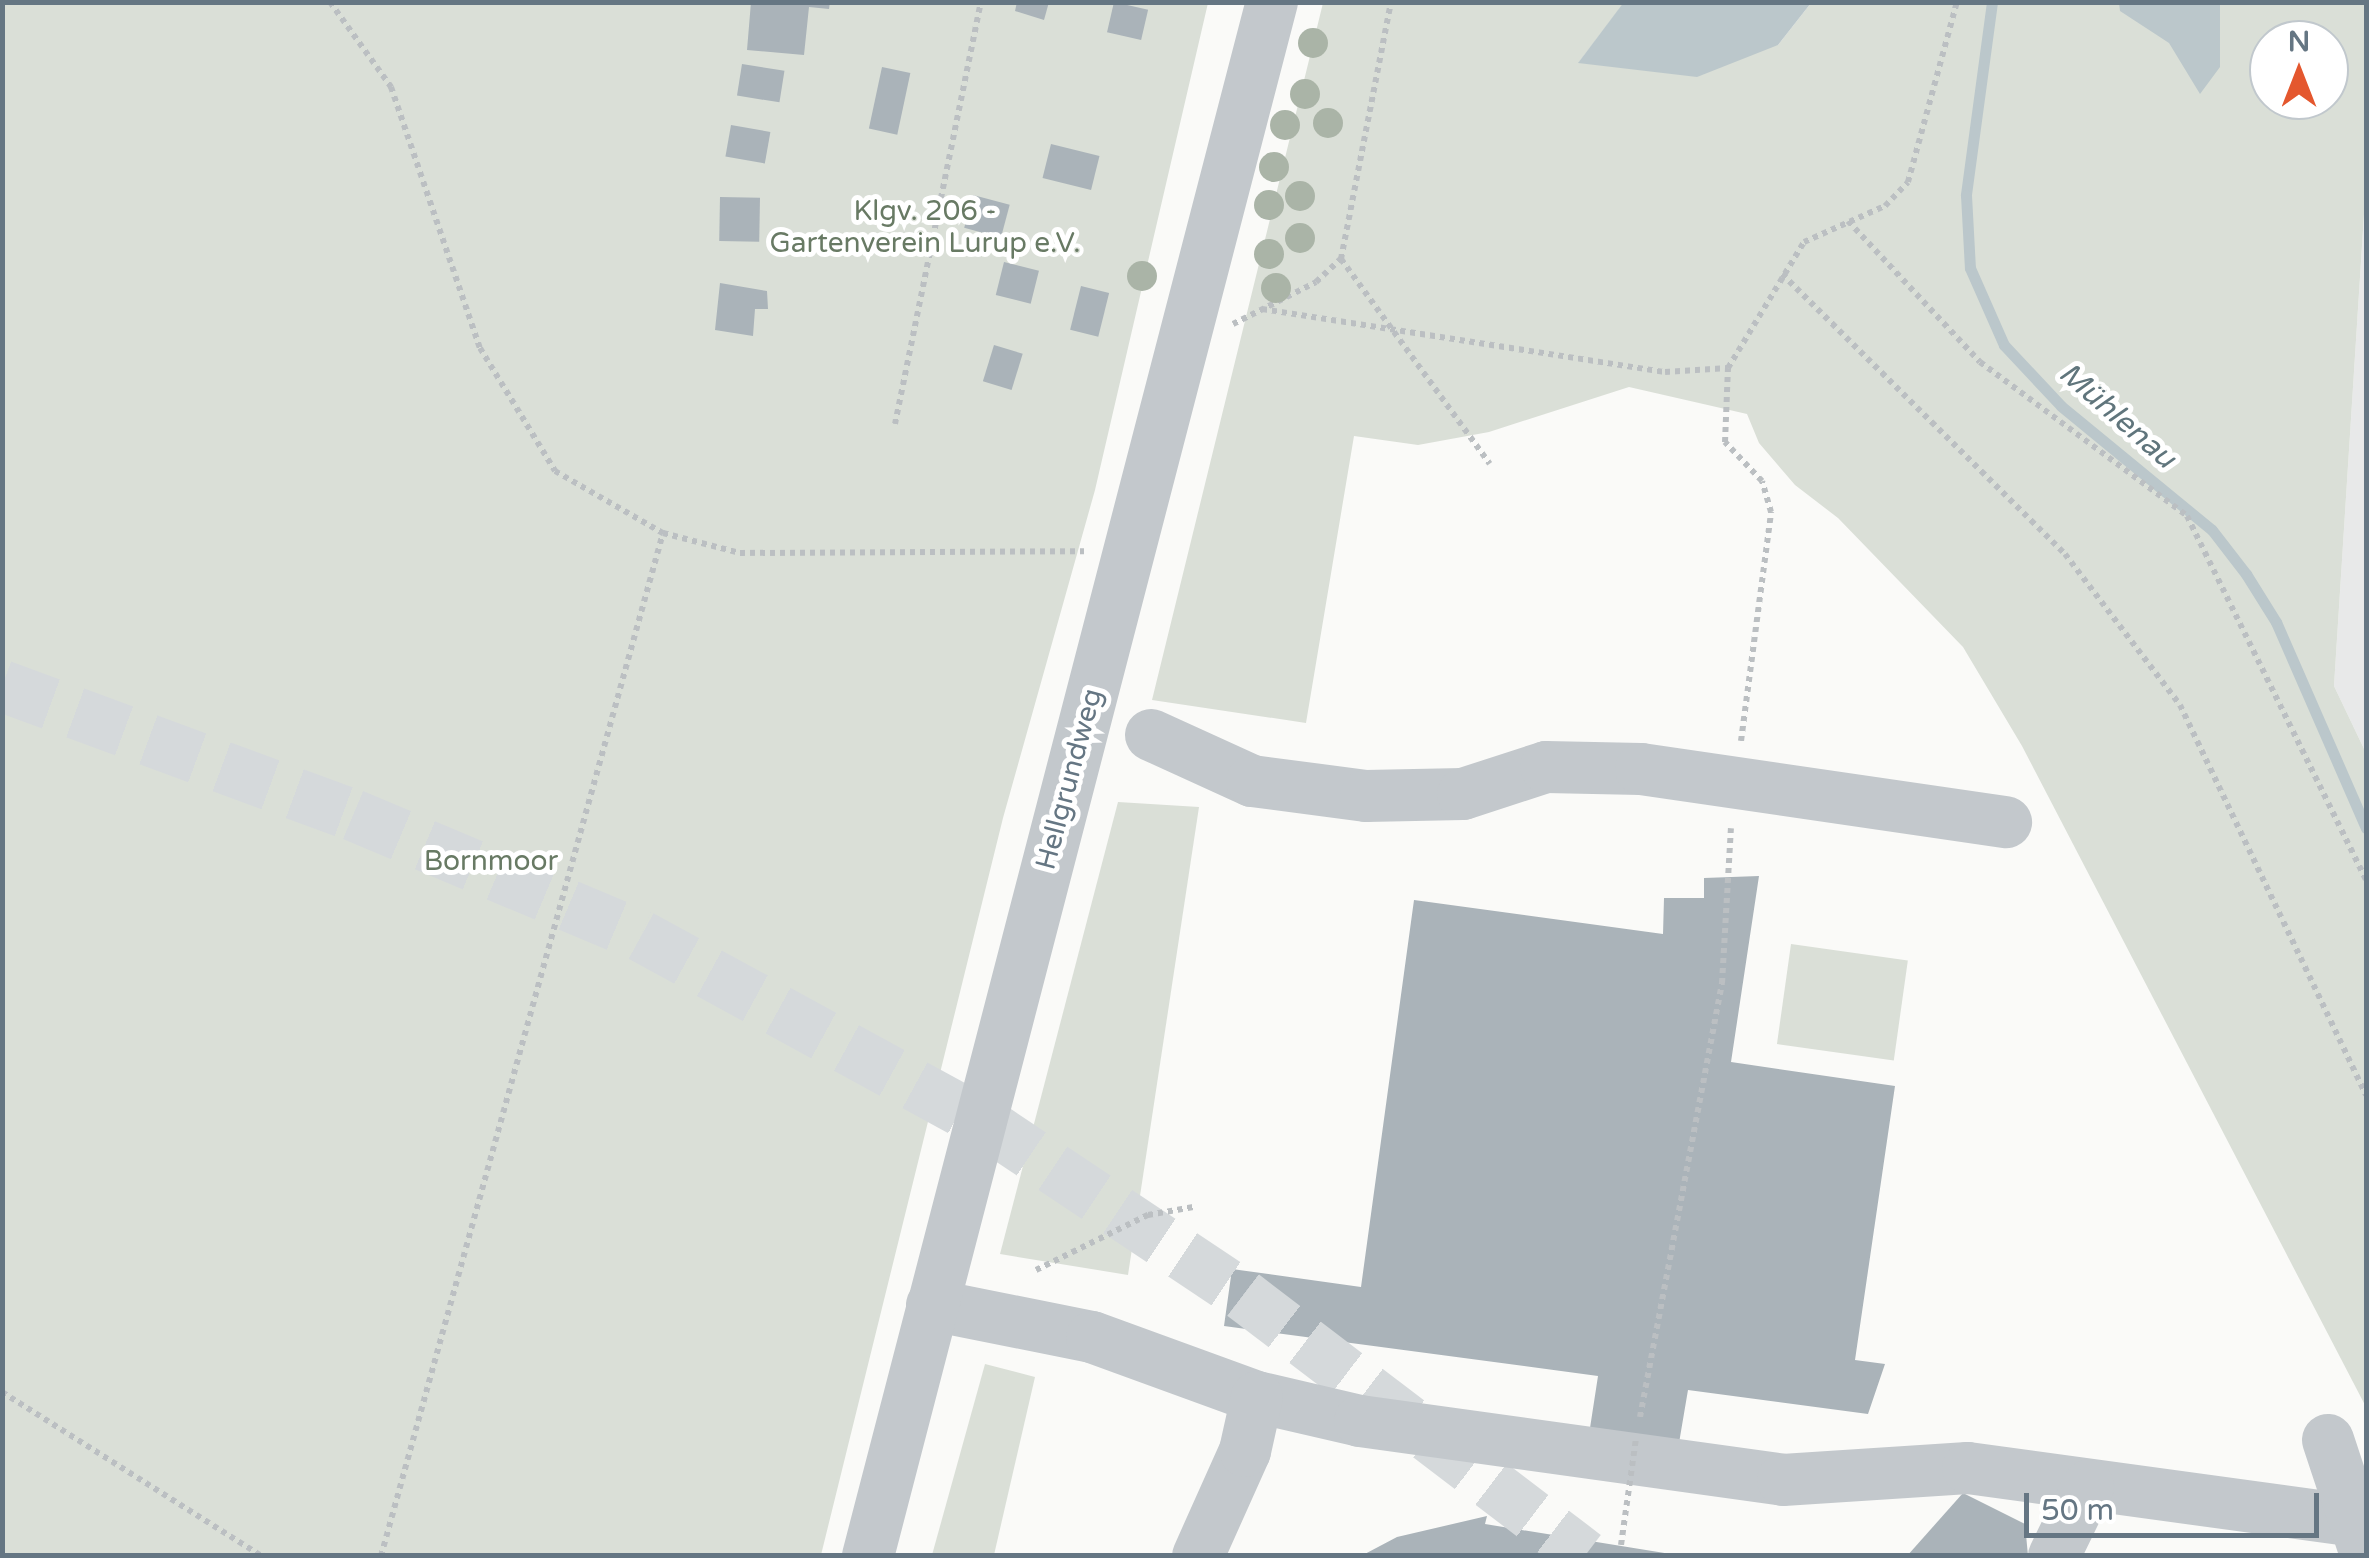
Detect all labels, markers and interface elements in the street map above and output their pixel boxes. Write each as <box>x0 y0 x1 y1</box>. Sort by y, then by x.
north arrow <box>2249 20 2349 120</box>
text: N <box>2288 25 2310 59</box>
park label: Klgv. 206 - Gartenverein Lurup e.V. <box>770 194 1080 260</box>
water label: Mühlenau <box>2051 356 2183 476</box>
street label: Hellgrundweg <box>1029 685 1109 873</box>
park label: Bornmoor <box>424 844 558 878</box>
scale bar <box>2029 1473 2324 1535</box>
text: 50 m <box>2041 1492 2114 1529</box>

